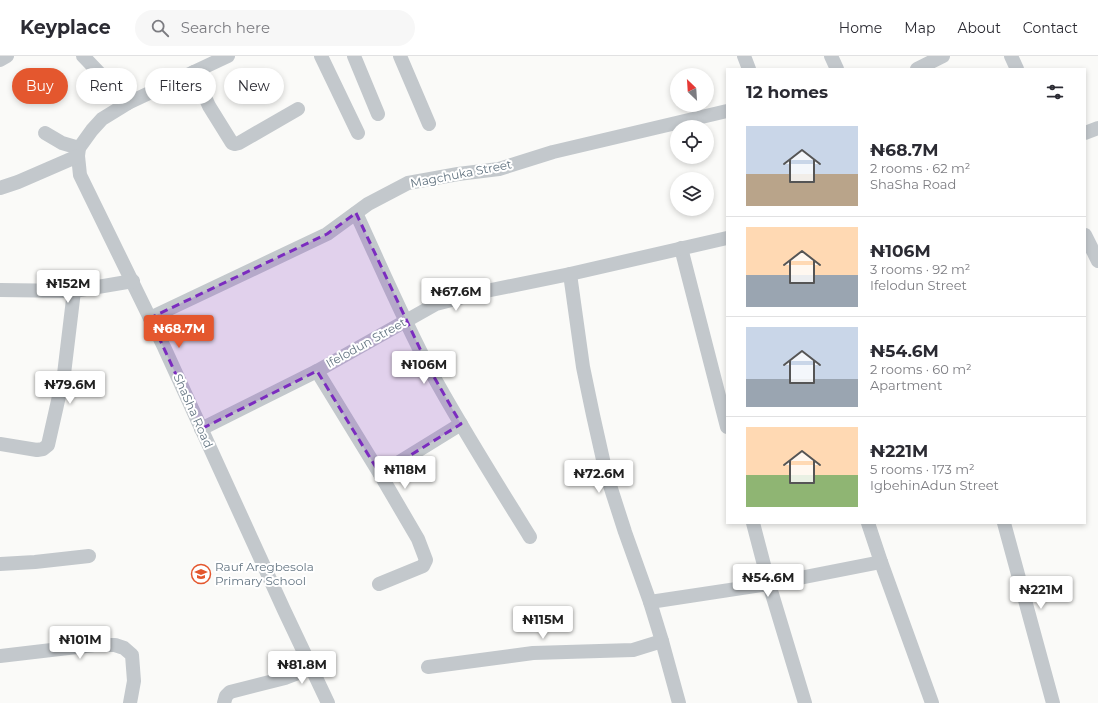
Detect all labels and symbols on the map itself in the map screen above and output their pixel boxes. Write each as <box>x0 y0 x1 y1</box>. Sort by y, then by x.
north arrow <box>670 68 714 112</box>
street label: Magchuka Street <box>409 156 513 191</box>
pin: ₦152M <box>40 270 96 304</box>
pin: ₦67.6M <box>423 278 489 312</box>
street label: Ifelodun Street <box>323 314 409 371</box>
pin: ₦68.7M <box>146 315 212 349</box>
pin: ₦106M <box>396 351 452 385</box>
pin: ₦79.6M <box>37 371 103 405</box>
street label: ShaSha Road <box>170 371 217 450</box>
pin: ₦118M <box>377 456 433 490</box>
pin: ₦72.6M <box>566 460 632 494</box>
place label: Rauf Aregbesola Primary School <box>215 559 314 588</box>
school or university icon: Rauf Aregbesola Primary School <box>190 563 212 585</box>
pin: ₦54.6M <box>735 564 801 598</box>
pin: ₦221M <box>1013 576 1069 610</box>
pin: ₦115M <box>515 606 571 640</box>
pin: ₦101M <box>52 626 108 660</box>
pin: ₦81.8M <box>269 651 335 685</box>

